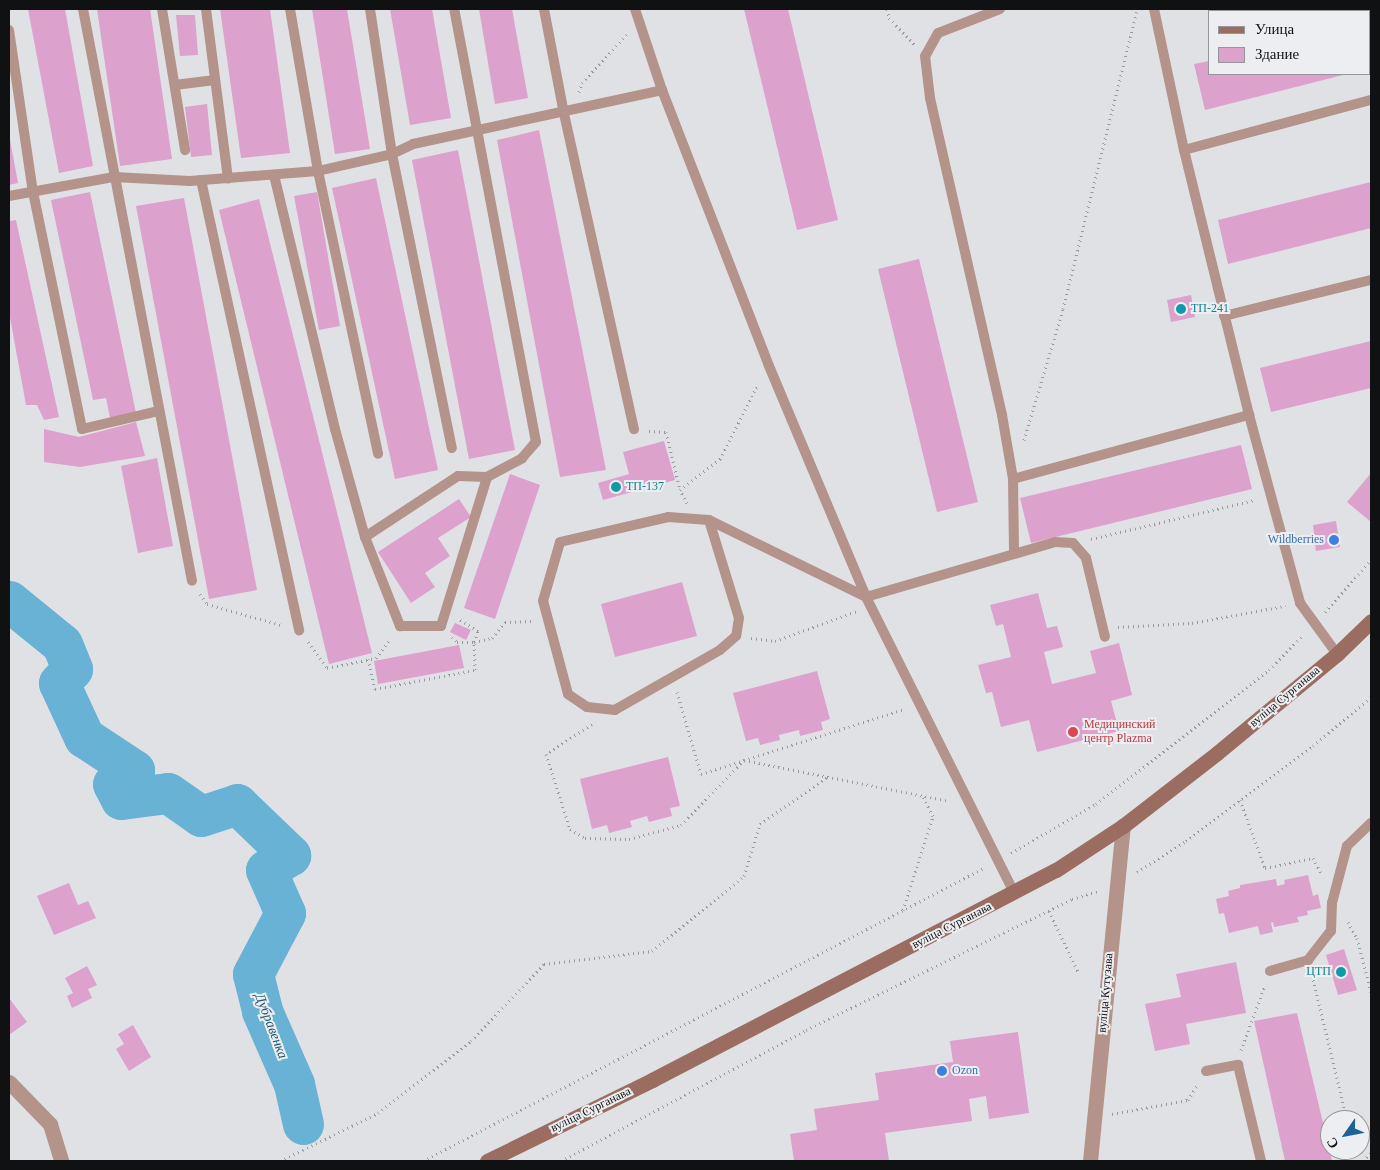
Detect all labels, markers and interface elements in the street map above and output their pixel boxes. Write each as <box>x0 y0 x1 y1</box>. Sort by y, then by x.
legend <box>1208 10 1370 75</box>
text: Улица <box>1255 21 1294 37</box>
text: Здание <box>1255 46 1299 62</box>
place label: ТП-241 <box>1191 302 1229 316</box>
marker: ТП-241 <box>1175 303 1187 315</box>
place label: ТП-137 <box>626 480 664 494</box>
marker: ТП-137 <box>610 481 622 493</box>
place label: Wildberries <box>1268 533 1324 547</box>
marker: Wildberries <box>1328 534 1340 546</box>
street label: вуліца Сурганава <box>1247 663 1323 731</box>
place label: Медицинский центр Plazma <box>1084 718 1155 746</box>
marker: Медицинский центр Plazma <box>1066 725 1080 739</box>
street label: вуліца Сурганава <box>910 900 994 952</box>
street label: вуліца Кутузава <box>1095 953 1117 1033</box>
place label: ЦТП <box>1306 965 1331 979</box>
marker: ЦТП <box>1335 966 1347 978</box>
water label: Дубравенка <box>251 991 291 1061</box>
place label: Ozon <box>952 1064 978 1078</box>
marker: Ozon <box>936 1065 948 1077</box>
street label: вуліца Сурганава <box>549 1084 633 1136</box>
north arrow <box>1320 1110 1370 1160</box>
text: С <box>1324 1135 1342 1151</box>

